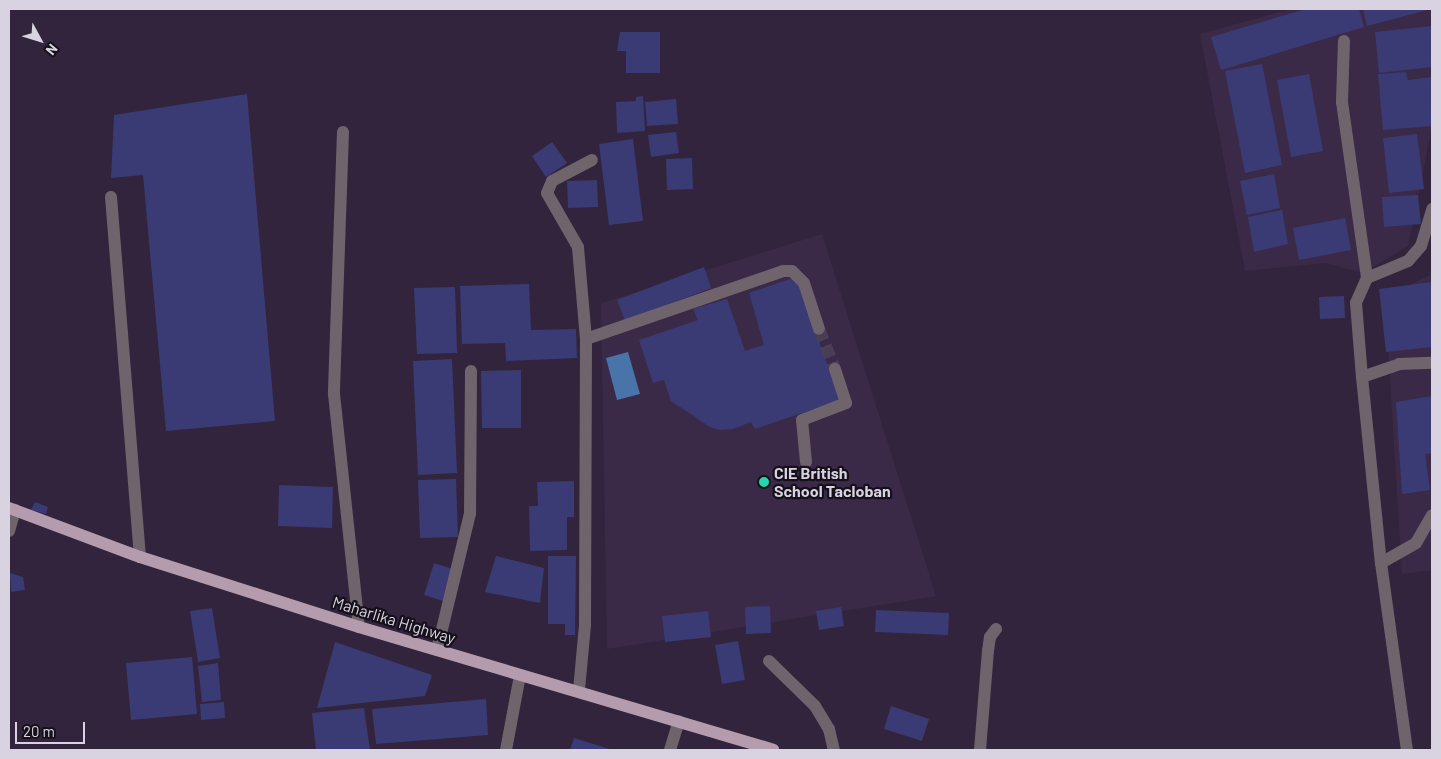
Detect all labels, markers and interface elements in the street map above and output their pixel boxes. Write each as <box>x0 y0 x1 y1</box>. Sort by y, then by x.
north arrow <box>15 15 65 65</box>
text: N <box>43 41 62 59</box>
place label: CIE British School Tacloban <box>774 463 891 501</box>
marker: CIE British School Tacloban <box>758 476 770 488</box>
street label: Maharlika Highway <box>330 592 458 648</box>
scale bar <box>18 712 88 744</box>
text: 20 m <box>23 722 55 740</box>

